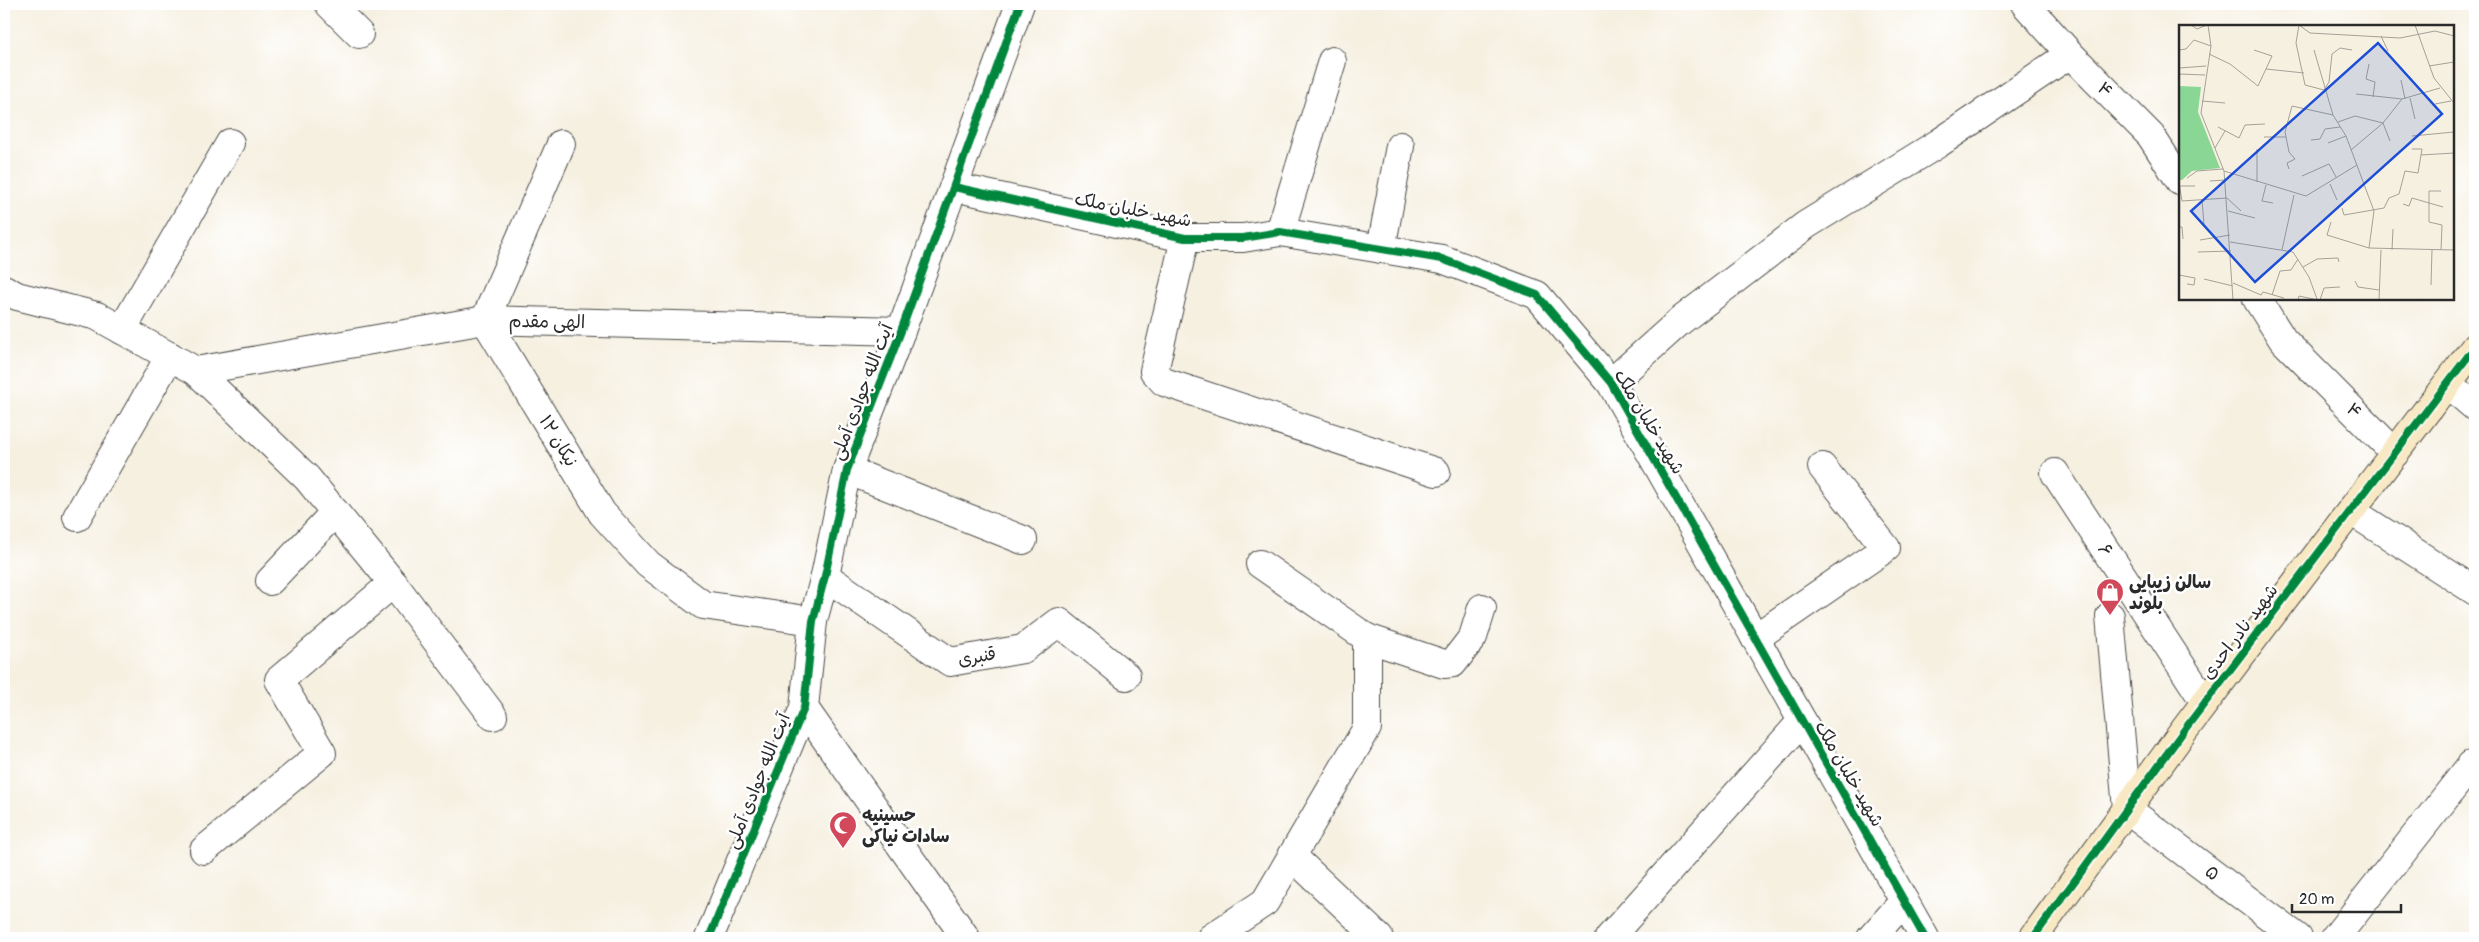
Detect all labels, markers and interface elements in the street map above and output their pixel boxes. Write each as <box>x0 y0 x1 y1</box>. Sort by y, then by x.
inset map <box>2179 25 2454 300</box>
street label: ۴ <box>2092 77 2118 103</box>
street label: شهید خلبان ملک <box>1073 187 1193 233</box>
street label: الهی مقدم <box>508 310 586 336</box>
street label: آیت الله جوادی آملی <box>825 319 899 463</box>
street label: شهید خلبان ملک <box>1609 365 1689 479</box>
street label: ۴ <box>2341 398 2367 424</box>
street label: نیکان ۱۲ <box>534 411 582 471</box>
street label: ۶ <box>2092 539 2118 561</box>
place label: سالن زیبایی بلوند <box>2129 571 2211 615</box>
shop icon: سالن زیبایی بلوند <box>2095 577 2125 616</box>
street label: شهید نادر احدی <box>2197 580 2283 684</box>
street label: قنبری <box>956 642 998 672</box>
street label: آیت الله جوادی آملی <box>720 708 796 852</box>
street label: شهید خلبان ملک <box>1809 717 1889 831</box>
place label: حسینیه سادات نیاکی <box>862 804 950 848</box>
mosque icon: حسینیه سادات نیاکی <box>828 810 858 849</box>
street label: ۵ <box>2200 860 2224 886</box>
scale bar <box>2292 882 2400 914</box>
text: 20 m <box>2299 890 2334 909</box>

